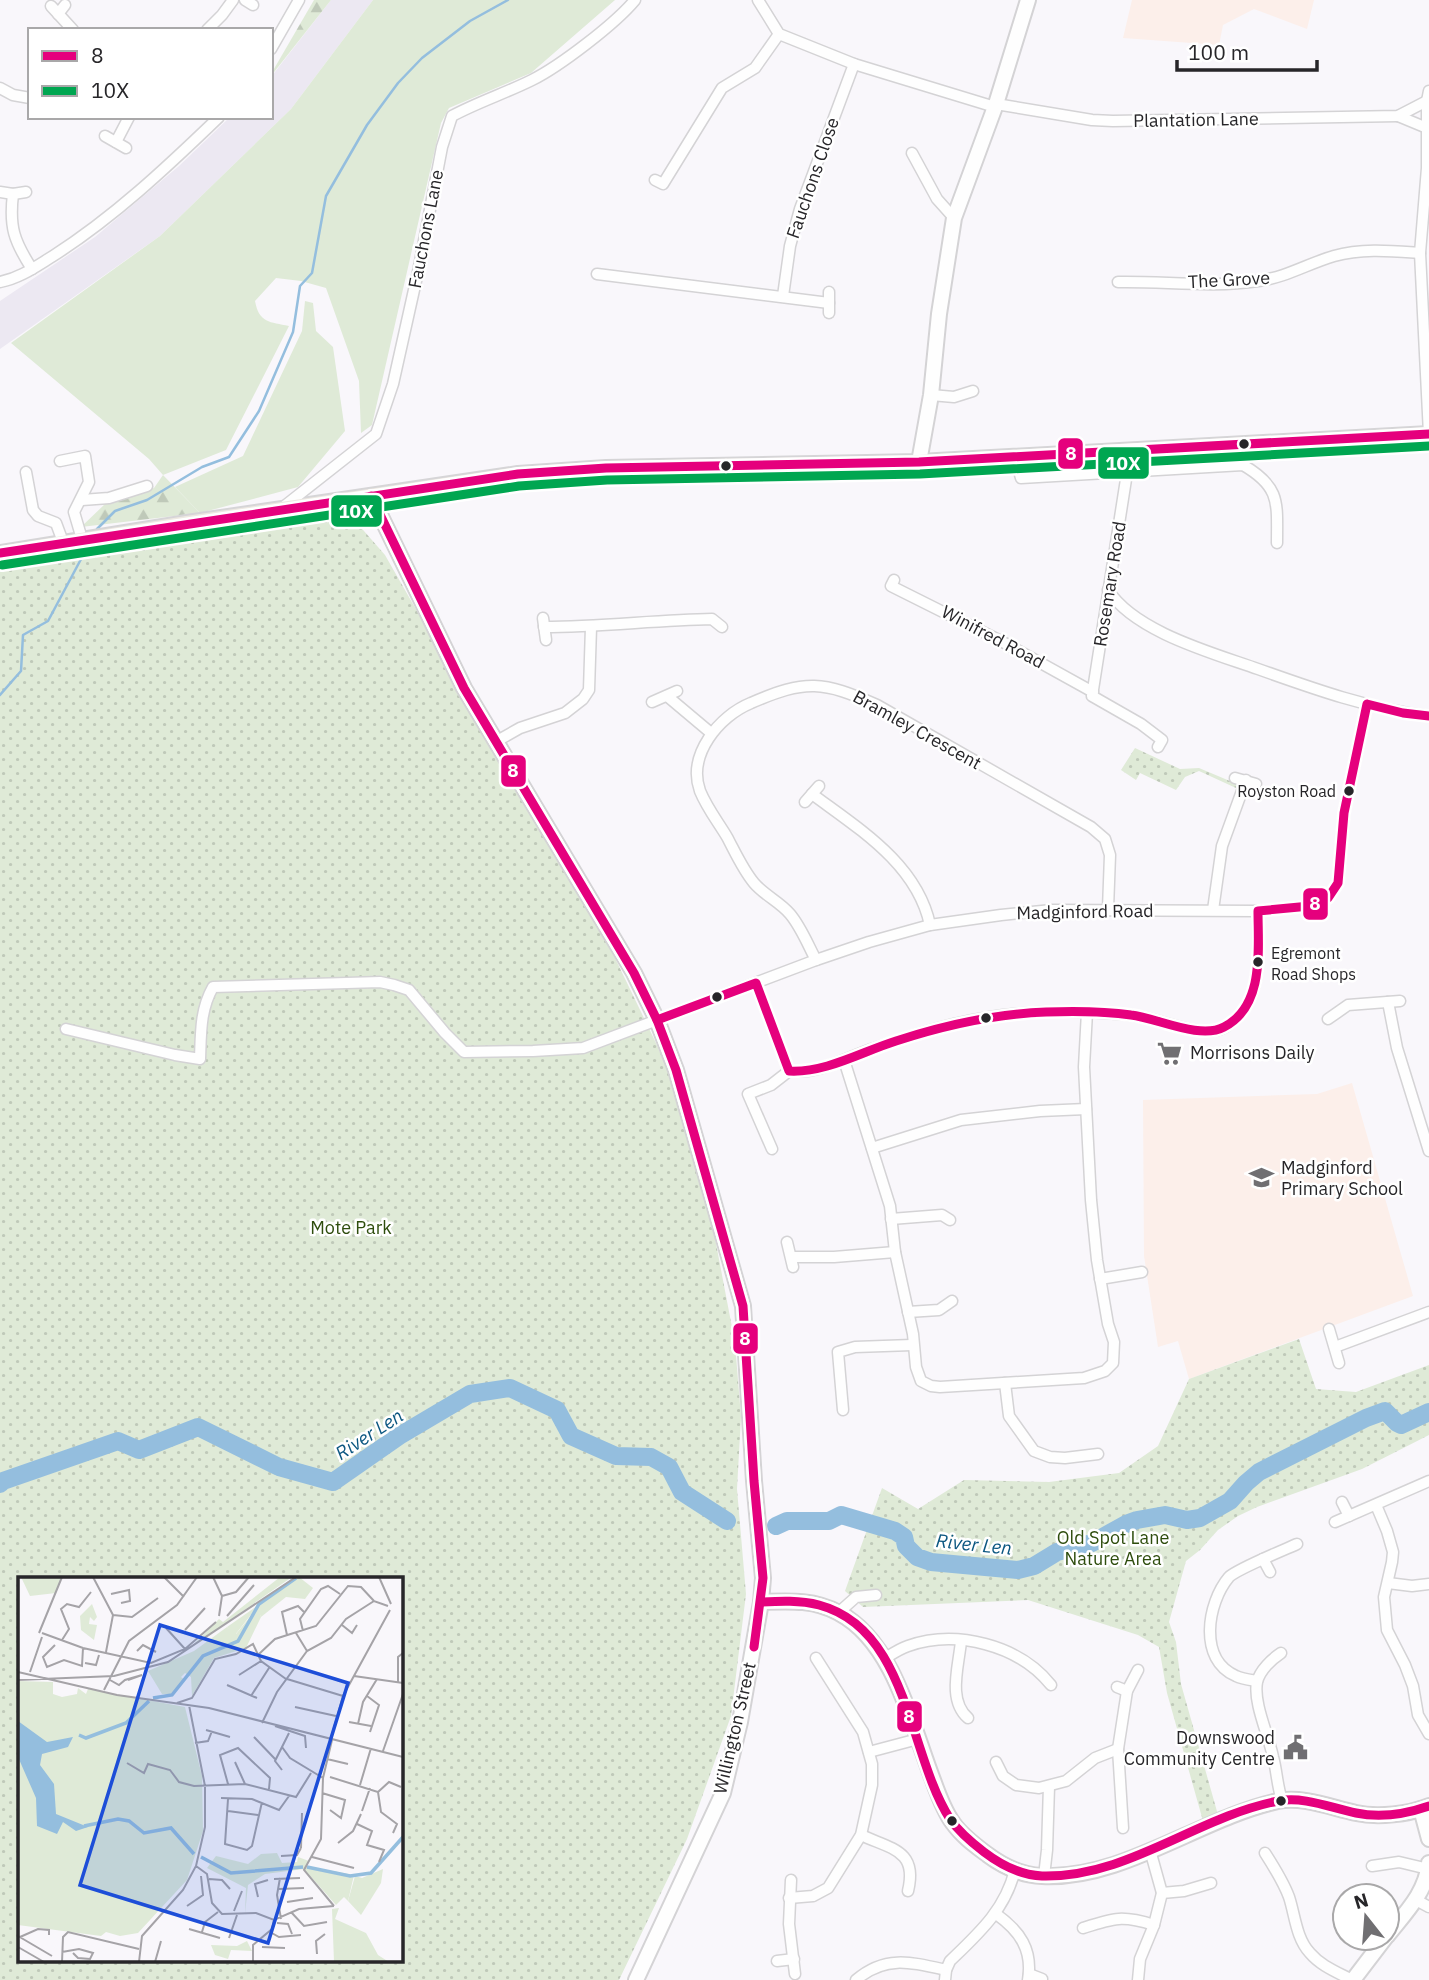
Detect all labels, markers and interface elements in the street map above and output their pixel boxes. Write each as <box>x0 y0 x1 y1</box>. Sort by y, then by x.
legend <box>28 28 273 119</box>
scale bar <box>1177 28 1317 72</box>
text: 100 m <box>1188 38 1249 66</box>
text: 8 <box>91 41 104 69</box>
text: 10X <box>91 76 129 104</box>
street label: Plantation Lane <box>1133 107 1259 132</box>
street label: Fauchons Close <box>781 114 844 241</box>
street label: Fauchons Lane <box>403 167 448 290</box>
street label: The Grove <box>1187 266 1271 293</box>
line badge: 8 <box>1057 437 1084 470</box>
unlabelled marker <box>1237 437 1251 451</box>
text: 8 <box>1065 441 1077 465</box>
line badge: 10X <box>1097 446 1150 480</box>
text: 10X <box>1105 451 1141 475</box>
unlabelled marker <box>719 459 733 473</box>
line badge: 10X <box>330 494 383 528</box>
text: 10X <box>338 499 374 523</box>
street label: Rosemary Road <box>1088 520 1131 648</box>
street label: Winifred Road <box>938 600 1049 673</box>
street label: Bramley Crescent <box>849 685 985 774</box>
line badge: 8 <box>500 754 527 788</box>
text: 8 <box>507 758 519 782</box>
place label: Royston Road <box>1237 781 1336 801</box>
marker: Royston Road <box>1342 784 1356 798</box>
line badge: 8 <box>1302 887 1329 921</box>
text: 8 <box>1309 891 1321 915</box>
street label: Madginford Road <box>1016 899 1154 924</box>
place label: Egremont Road Shops <box>1271 943 1356 984</box>
marker: Egremont Road Shops <box>1251 955 1265 969</box>
unlabelled marker <box>710 990 724 1004</box>
unlabelled marker <box>979 1011 993 1025</box>
supermarket icon: Morrisons Daily <box>1156 1039 1184 1067</box>
place label: Morrisons Daily <box>1190 1041 1314 1064</box>
place label: Madginford Primary School <box>1281 1156 1403 1200</box>
school or university icon: Madginford Primary School <box>1247 1164 1275 1192</box>
park label: Mote Park <box>310 1216 392 1239</box>
line badge: 8 <box>732 1322 759 1355</box>
text: 8 <box>739 1326 751 1350</box>
water label: River Len <box>330 1403 408 1465</box>
park label: Old Spot Lane Nature Area <box>1057 1526 1169 1570</box>
water label: River Len <box>935 1528 1013 1560</box>
inset map <box>18 1577 402 1962</box>
street label: Willington Street <box>708 1660 761 1796</box>
line badge: 8 <box>896 1700 923 1733</box>
text: 8 <box>903 1704 915 1728</box>
place label: Downswood Community Centre <box>1124 1726 1275 1770</box>
public building icon: Downswood Community Centre <box>1281 1734 1309 1762</box>
unlabelled marker <box>1274 1794 1288 1808</box>
unlabelled marker <box>945 1814 959 1828</box>
north arrow <box>1331 1882 1401 1952</box>
text: N <box>1351 1887 1371 1914</box>

